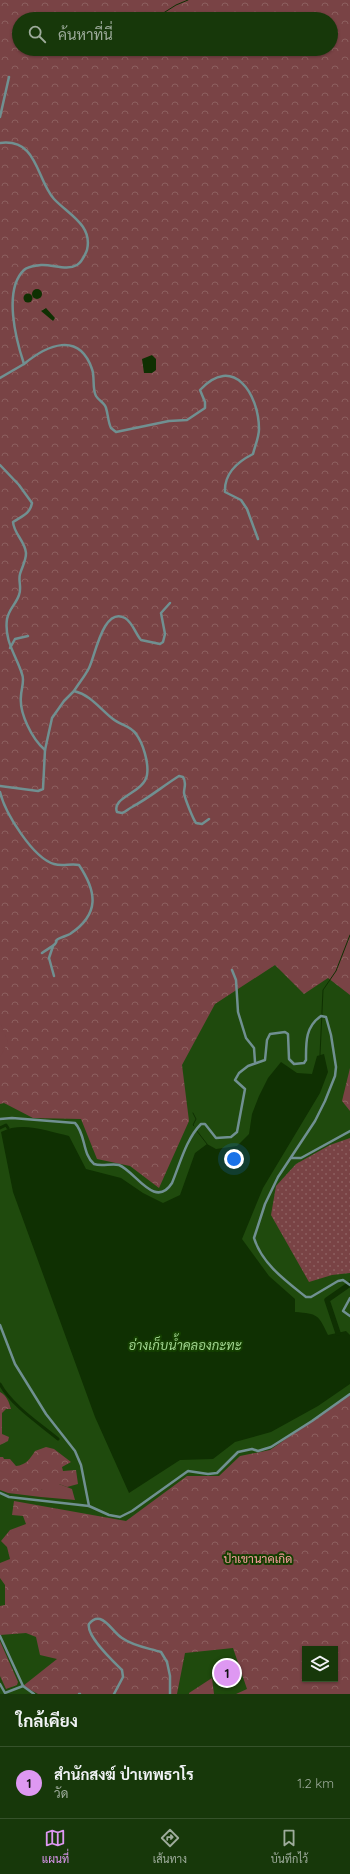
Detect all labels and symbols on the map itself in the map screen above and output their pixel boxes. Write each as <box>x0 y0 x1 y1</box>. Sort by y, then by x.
your location <box>224 1149 244 1169</box>
water label: อ่างเก็บน้ำคลองกะทะ <box>128 1333 242 1353</box>
park label: ป่าเขานาคเกิด <box>224 1551 292 1566</box>
pin: 1 <box>214 1658 240 1688</box>

